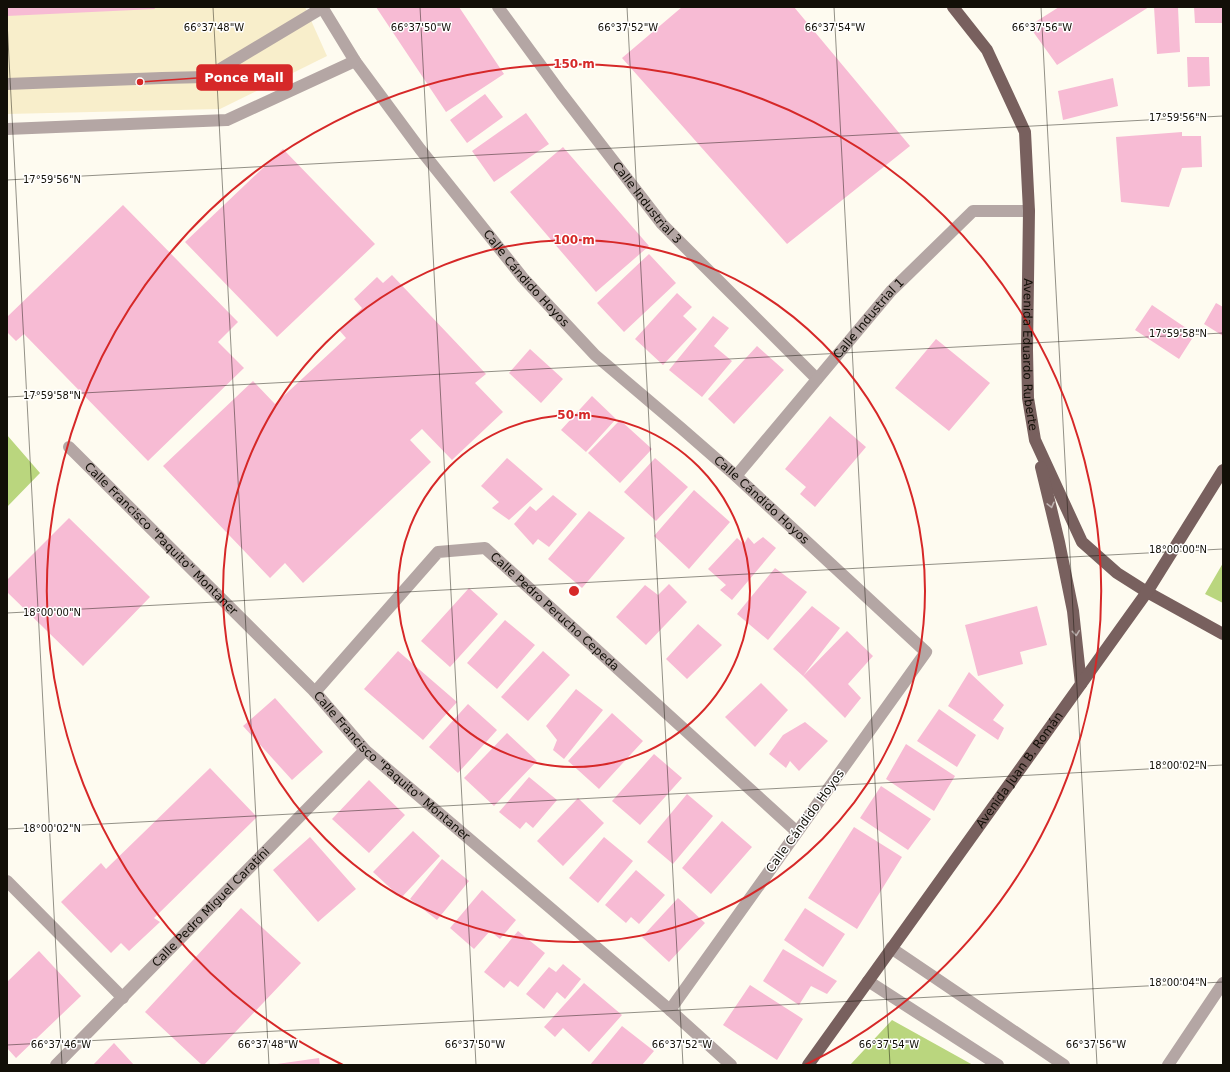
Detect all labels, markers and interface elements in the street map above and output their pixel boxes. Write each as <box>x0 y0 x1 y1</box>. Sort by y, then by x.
text: 66°37'48"W <box>184 22 244 33</box>
text: 66°37'50"W <box>391 22 451 33</box>
text: 66°37'52"W <box>598 22 658 33</box>
text: 66°37'54"W <box>805 22 865 33</box>
text: 66°37'56"W <box>1012 22 1072 33</box>
text: 150 m <box>553 57 595 71</box>
callout: Ponce Mall <box>197 65 292 90</box>
text: Ponce Mall <box>204 70 284 85</box>
text: 17°59'56"N <box>1149 112 1207 123</box>
street label: Calle Industrial 3 <box>610 159 684 246</box>
text: 17°59'56"N <box>23 174 81 185</box>
street label: Calle Cándido Hoyos <box>480 227 572 330</box>
text: 100 m <box>553 233 595 247</box>
street label: Calle Industrial 1 <box>830 275 907 361</box>
street label: Avenida Eduardo Ruberte <box>1020 278 1040 432</box>
text: 17°59'58"N <box>1149 328 1207 339</box>
text: 17°59'58"N <box>23 390 81 401</box>
text: 50 m <box>557 408 591 422</box>
street label: Calle Cándido Hoyos <box>711 453 812 547</box>
street label: Calle Francisco "Paquito" Montaner <box>82 459 241 618</box>
one-way arrow <box>1046 502 1054 509</box>
text: 18°00'00"N <box>1149 544 1207 555</box>
street label: Calle Pedro Perucho Cepeda <box>488 549 622 674</box>
centre of rings <box>567 584 581 598</box>
text: 18°00'00"N <box>23 607 81 618</box>
one-way arrow <box>1071 630 1080 636</box>
street label: Calle Francisco "Paquito" Montaner <box>311 689 473 843</box>
street label: Avenida Juan B. Román <box>973 709 1066 831</box>
text: 18°00'02"N <box>1149 760 1207 771</box>
street label: Calle Cándido Hoyos <box>763 767 847 875</box>
text: 18°00'02"N <box>23 823 81 834</box>
street label: Calle Pedro Miguel Caratini <box>149 845 272 970</box>
text: 18°00'04"N <box>1149 977 1207 988</box>
text: 66°37'46"W <box>31 1039 91 1050</box>
text: 66°37'48"W <box>238 1039 298 1050</box>
text: 66°37'50"W <box>445 1039 505 1050</box>
text: 66°37'52"W <box>652 1039 712 1050</box>
text: 66°37'54"W <box>859 1039 919 1050</box>
text: 66°37'56"W <box>1066 1039 1126 1050</box>

